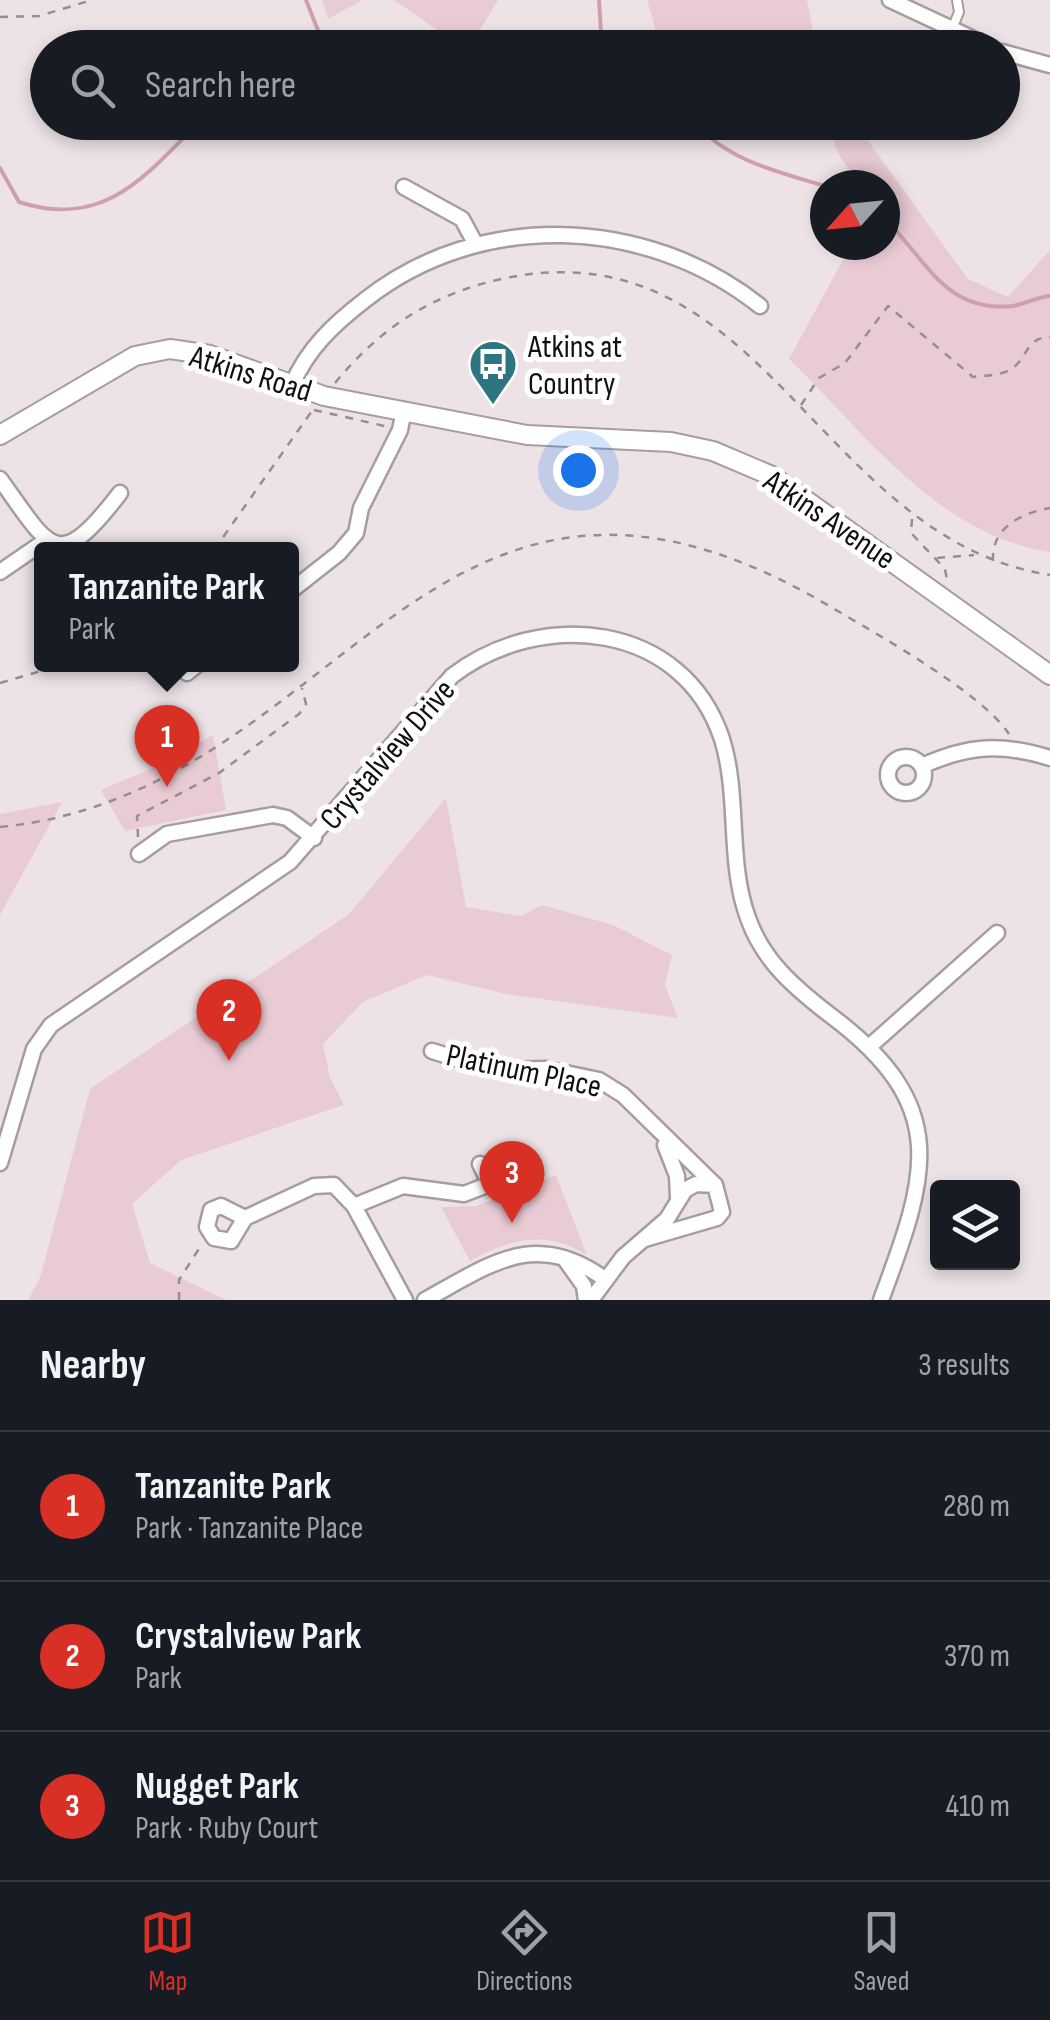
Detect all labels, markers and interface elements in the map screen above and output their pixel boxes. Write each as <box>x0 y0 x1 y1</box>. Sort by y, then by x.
search box <box>30 30 1020 140</box>
icon: search <box>65 58 120 113</box>
text: Search here <box>145 63 296 108</box>
north arrow <box>810 170 900 260</box>
place label: Atkins at Country <box>527 328 622 404</box>
street label: Atkins Road <box>184 337 316 411</box>
bus stop icon: Atkins at Country <box>467 338 519 406</box>
your location <box>553 445 604 496</box>
street label: Atkins Avenue <box>755 462 902 578</box>
popup <box>34 542 299 672</box>
text: Tanzanite Park <box>68 565 265 610</box>
text: Park <box>68 610 115 649</box>
street label: Crystalview Drive <box>312 672 464 838</box>
pin: 1 <box>134 704 200 787</box>
pin: 2 <box>196 978 262 1061</box>
street label: Platinum Place <box>443 1036 605 1107</box>
pin: 3 <box>480 1140 544 1223</box>
map controls <box>930 1180 1020 1270</box>
button: layers <box>930 1180 1020 1270</box>
text: Nearby <box>40 1340 146 1391</box>
text: 3 results <box>918 1346 1010 1385</box>
text: Tanzanite Park <box>135 1464 331 1509</box>
text: 1 <box>66 1487 79 1526</box>
text: 280 m <box>943 1487 1010 1526</box>
text: Park · Tanzanite Place <box>135 1509 363 1548</box>
text: Crystalview Park <box>135 1614 361 1659</box>
text: 2 <box>65 1637 80 1676</box>
text: 370 m <box>944 1637 1010 1676</box>
text: Park <box>135 1659 182 1698</box>
text: Nugget Park <box>135 1764 299 1809</box>
text: 3 <box>65 1787 80 1826</box>
text: 410 m <box>945 1787 1010 1826</box>
text: Park · Ruby Court <box>135 1809 318 1848</box>
tab: Map <box>140 1905 195 1998</box>
tab: Directions <box>476 1905 573 1998</box>
tab: Saved <box>853 1905 910 1998</box>

